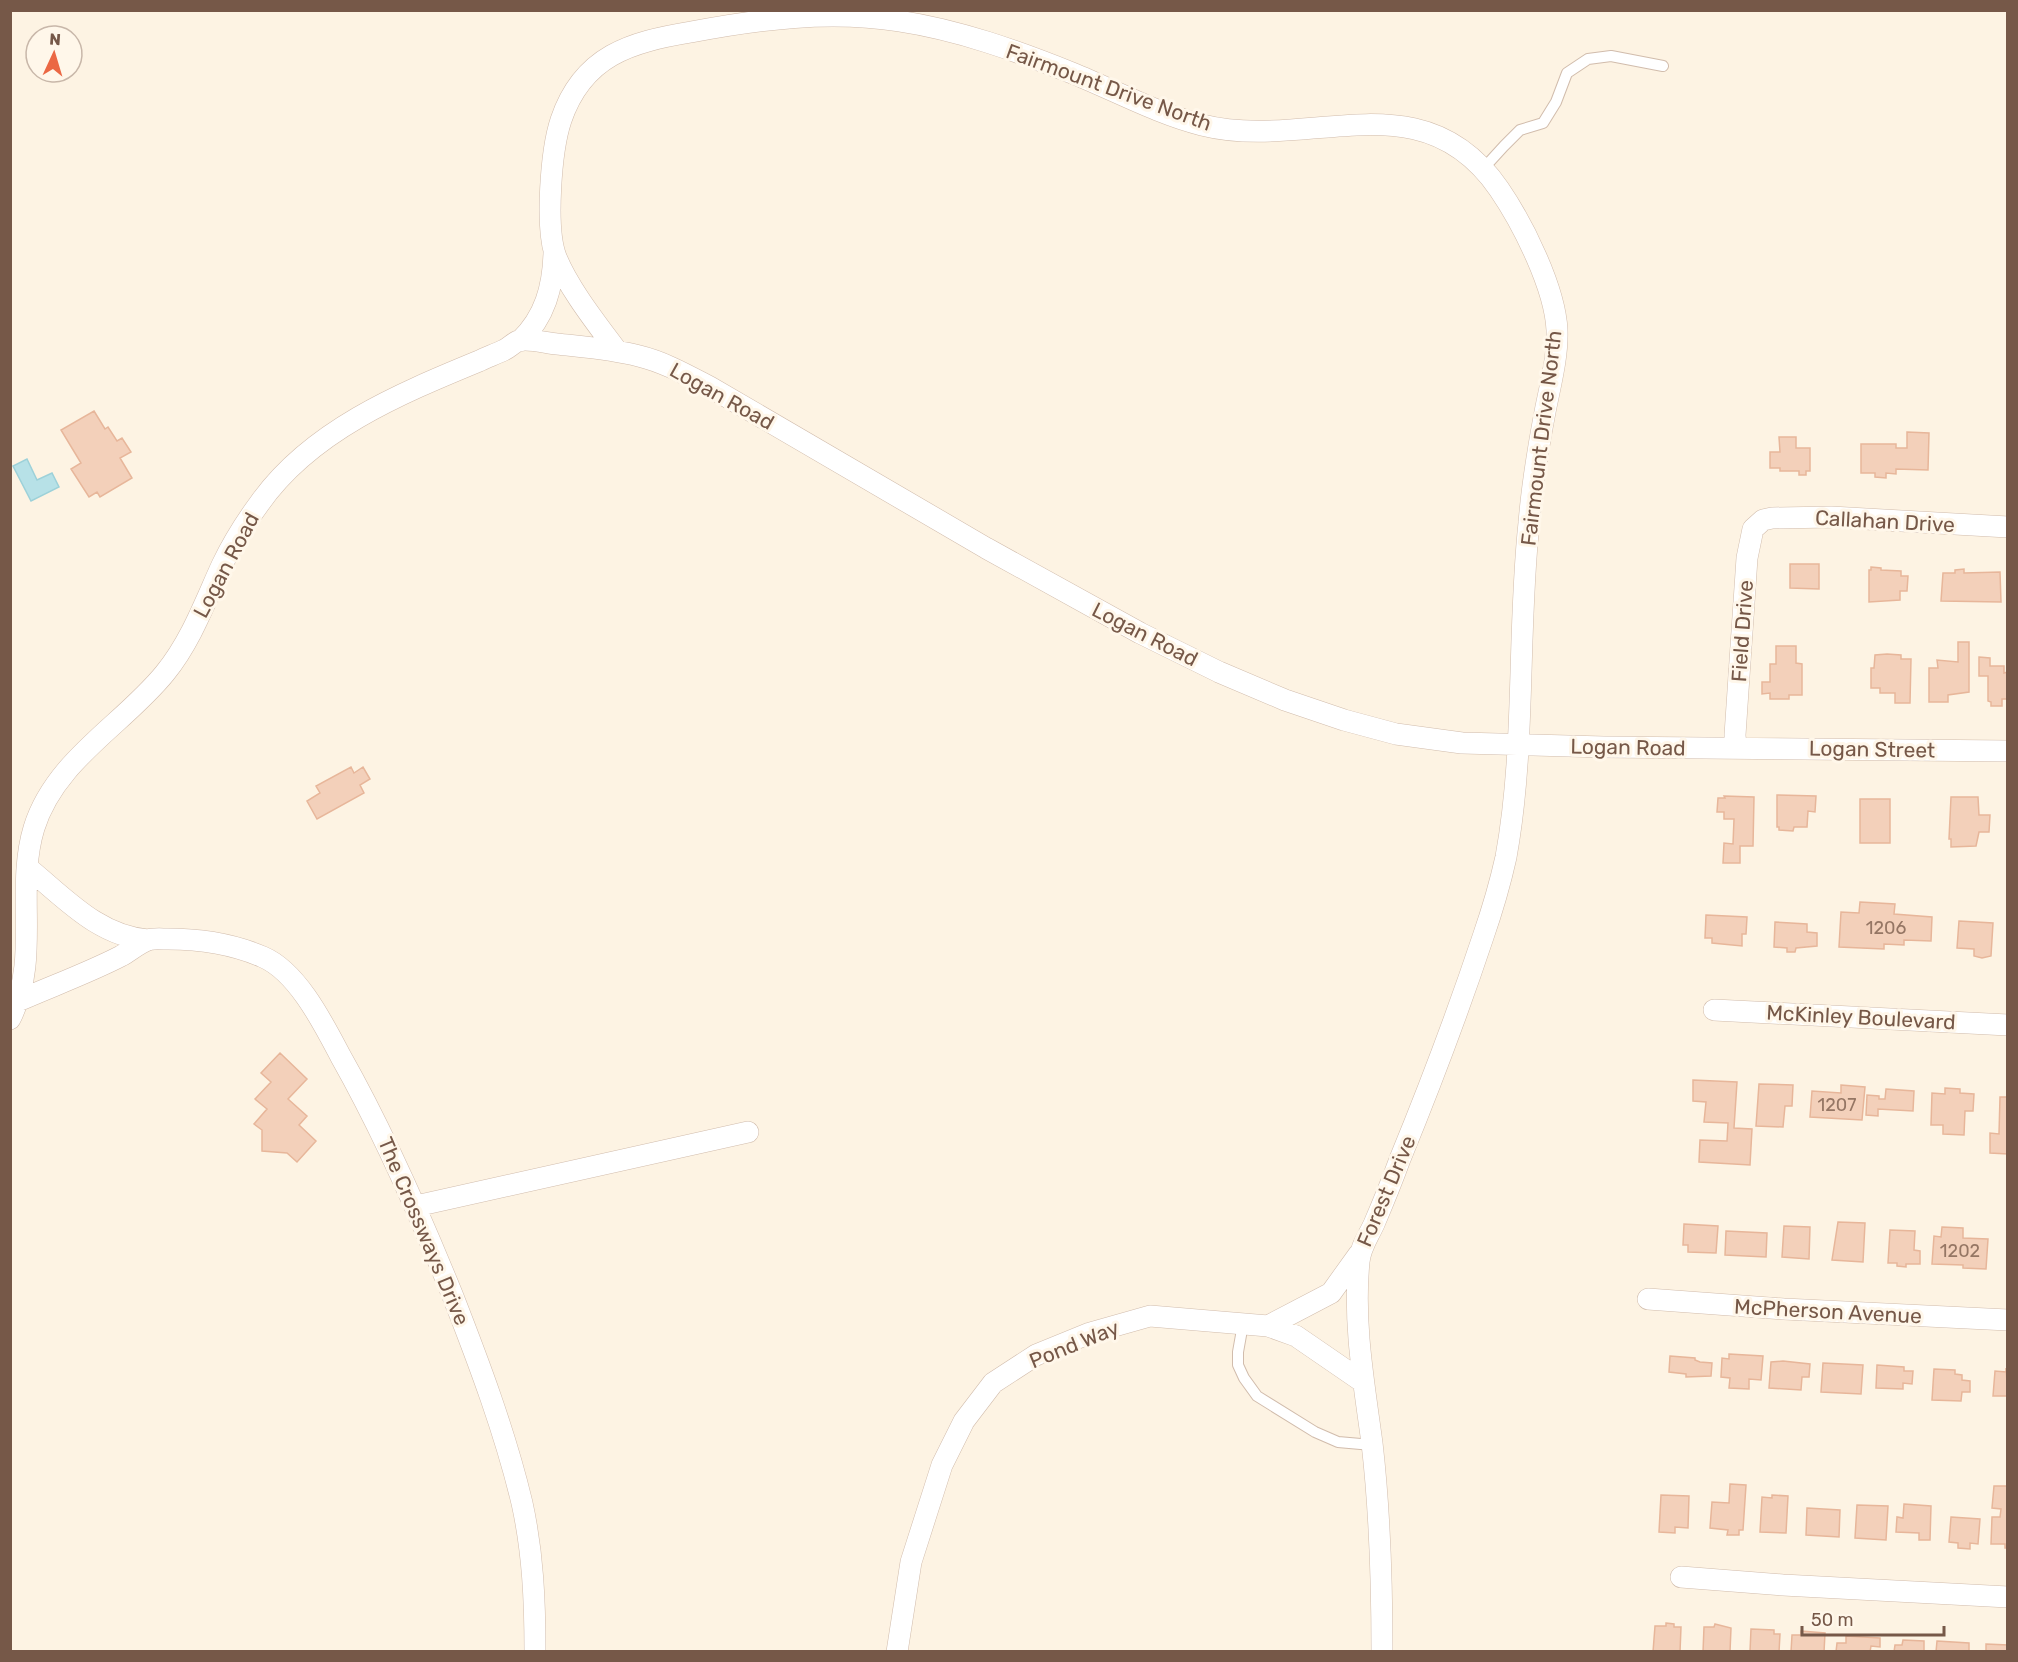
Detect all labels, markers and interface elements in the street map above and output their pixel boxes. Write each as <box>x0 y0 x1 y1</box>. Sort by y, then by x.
north arrow <box>24 24 84 84</box>
text: N <box>49 30 61 49</box>
street label: Fairmount Drive North <box>1003 38 1215 136</box>
street label: Fairmount Drive North <box>1515 329 1567 547</box>
street label: Logan Road <box>665 357 779 435</box>
street label: Callahan Drive <box>1814 505 1956 537</box>
street label: Logan Road <box>188 508 264 622</box>
street label: Field Drive <box>1726 579 1758 683</box>
street label: Logan Road <box>1088 597 1202 671</box>
street label: Logan Road <box>1570 733 1686 761</box>
street label: Logan Street <box>1809 735 1935 763</box>
house number: 1206 <box>1866 917 1906 939</box>
street label: McKinley Boulevard <box>1766 1000 1956 1034</box>
house number: 1207 <box>1818 1094 1856 1116</box>
street label: Forest Drive <box>1351 1132 1421 1250</box>
street label: The Crossways Drive <box>373 1133 475 1329</box>
house number: 1202 <box>1940 1240 1980 1262</box>
street label: McPherson Avenue <box>1734 1294 1922 1328</box>
street label: Pond Way <box>1025 1315 1123 1373</box>
scale bar <box>1802 1599 1944 1637</box>
text: 50 m <box>1811 1609 1854 1631</box>

